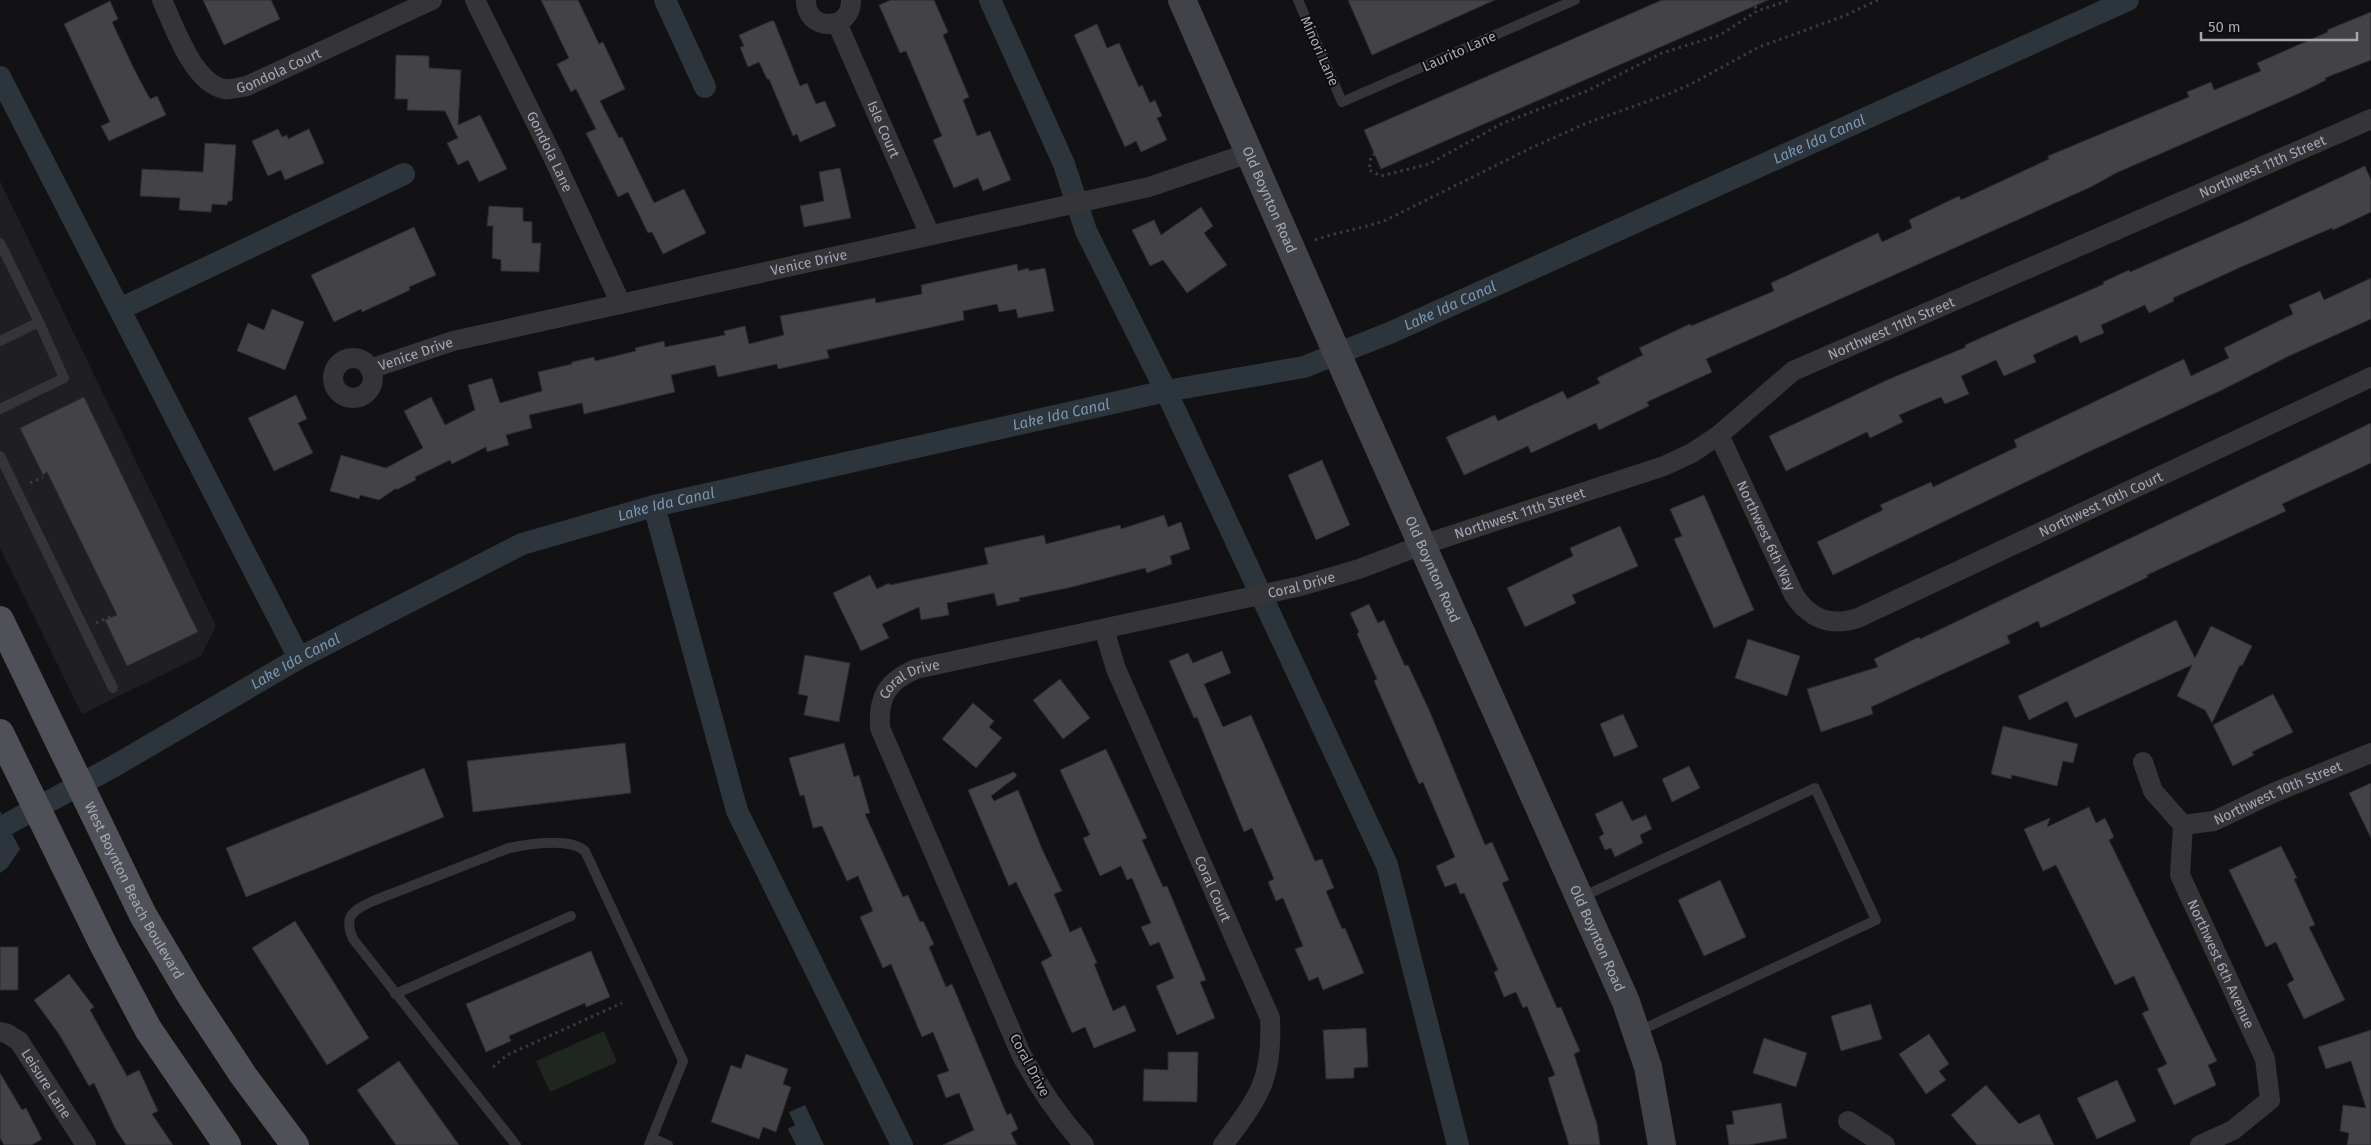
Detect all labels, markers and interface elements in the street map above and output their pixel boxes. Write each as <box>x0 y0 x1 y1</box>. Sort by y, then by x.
scale bar <box>2201 10 2357 42</box>
street label: Minori Lane <box>1297 14 1342 89</box>
text: 50 m <box>2208 18 2241 36</box>
street label: Laurito Lane <box>1420 28 1499 75</box>
street label: Gondola Court <box>235 44 325 97</box>
street label: Isle Court <box>863 98 903 161</box>
street label: Gondola Lane <box>523 109 576 195</box>
water label: Lake Ida Canal <box>1770 111 1868 168</box>
street label: Northwest 11th Street <box>2197 131 2329 202</box>
street label: Old Boynton Road <box>1238 144 1300 256</box>
street label: Venice Drive <box>769 246 849 279</box>
water label: Lake Ida Canal <box>1401 277 1499 334</box>
street label: Northwest 11th Street <box>1825 293 1958 364</box>
street label: Venice Drive <box>376 334 455 375</box>
water label: Lake Ida Canal <box>1011 395 1111 434</box>
street label: Northwest 10th Court <box>2036 468 2166 541</box>
street label: Northwest 6th Way <box>1733 478 1799 593</box>
water label: Lake Ida Canal <box>616 484 716 525</box>
street label: Northwest 11th Street <box>1452 484 1588 543</box>
street label: Old Boynton Road <box>1401 513 1464 625</box>
street label: Coral Drive <box>1266 568 1337 602</box>
water label: Lake Ida Canal <box>247 630 343 693</box>
street label: Coral Drive <box>876 656 941 702</box>
street label: Northwest 10th Street <box>2211 757 2345 829</box>
street label: West Boynton Beach Boulevard <box>81 799 187 982</box>
street label: Coral Court <box>1191 853 1235 925</box>
street label: Old Boynton Road <box>1566 882 1628 994</box>
street label: Northwest 6th Avenue <box>2183 897 2258 1031</box>
street label: Coral Drive <box>1006 1031 1053 1100</box>
street label: Leisure Lane <box>17 1046 75 1122</box>

